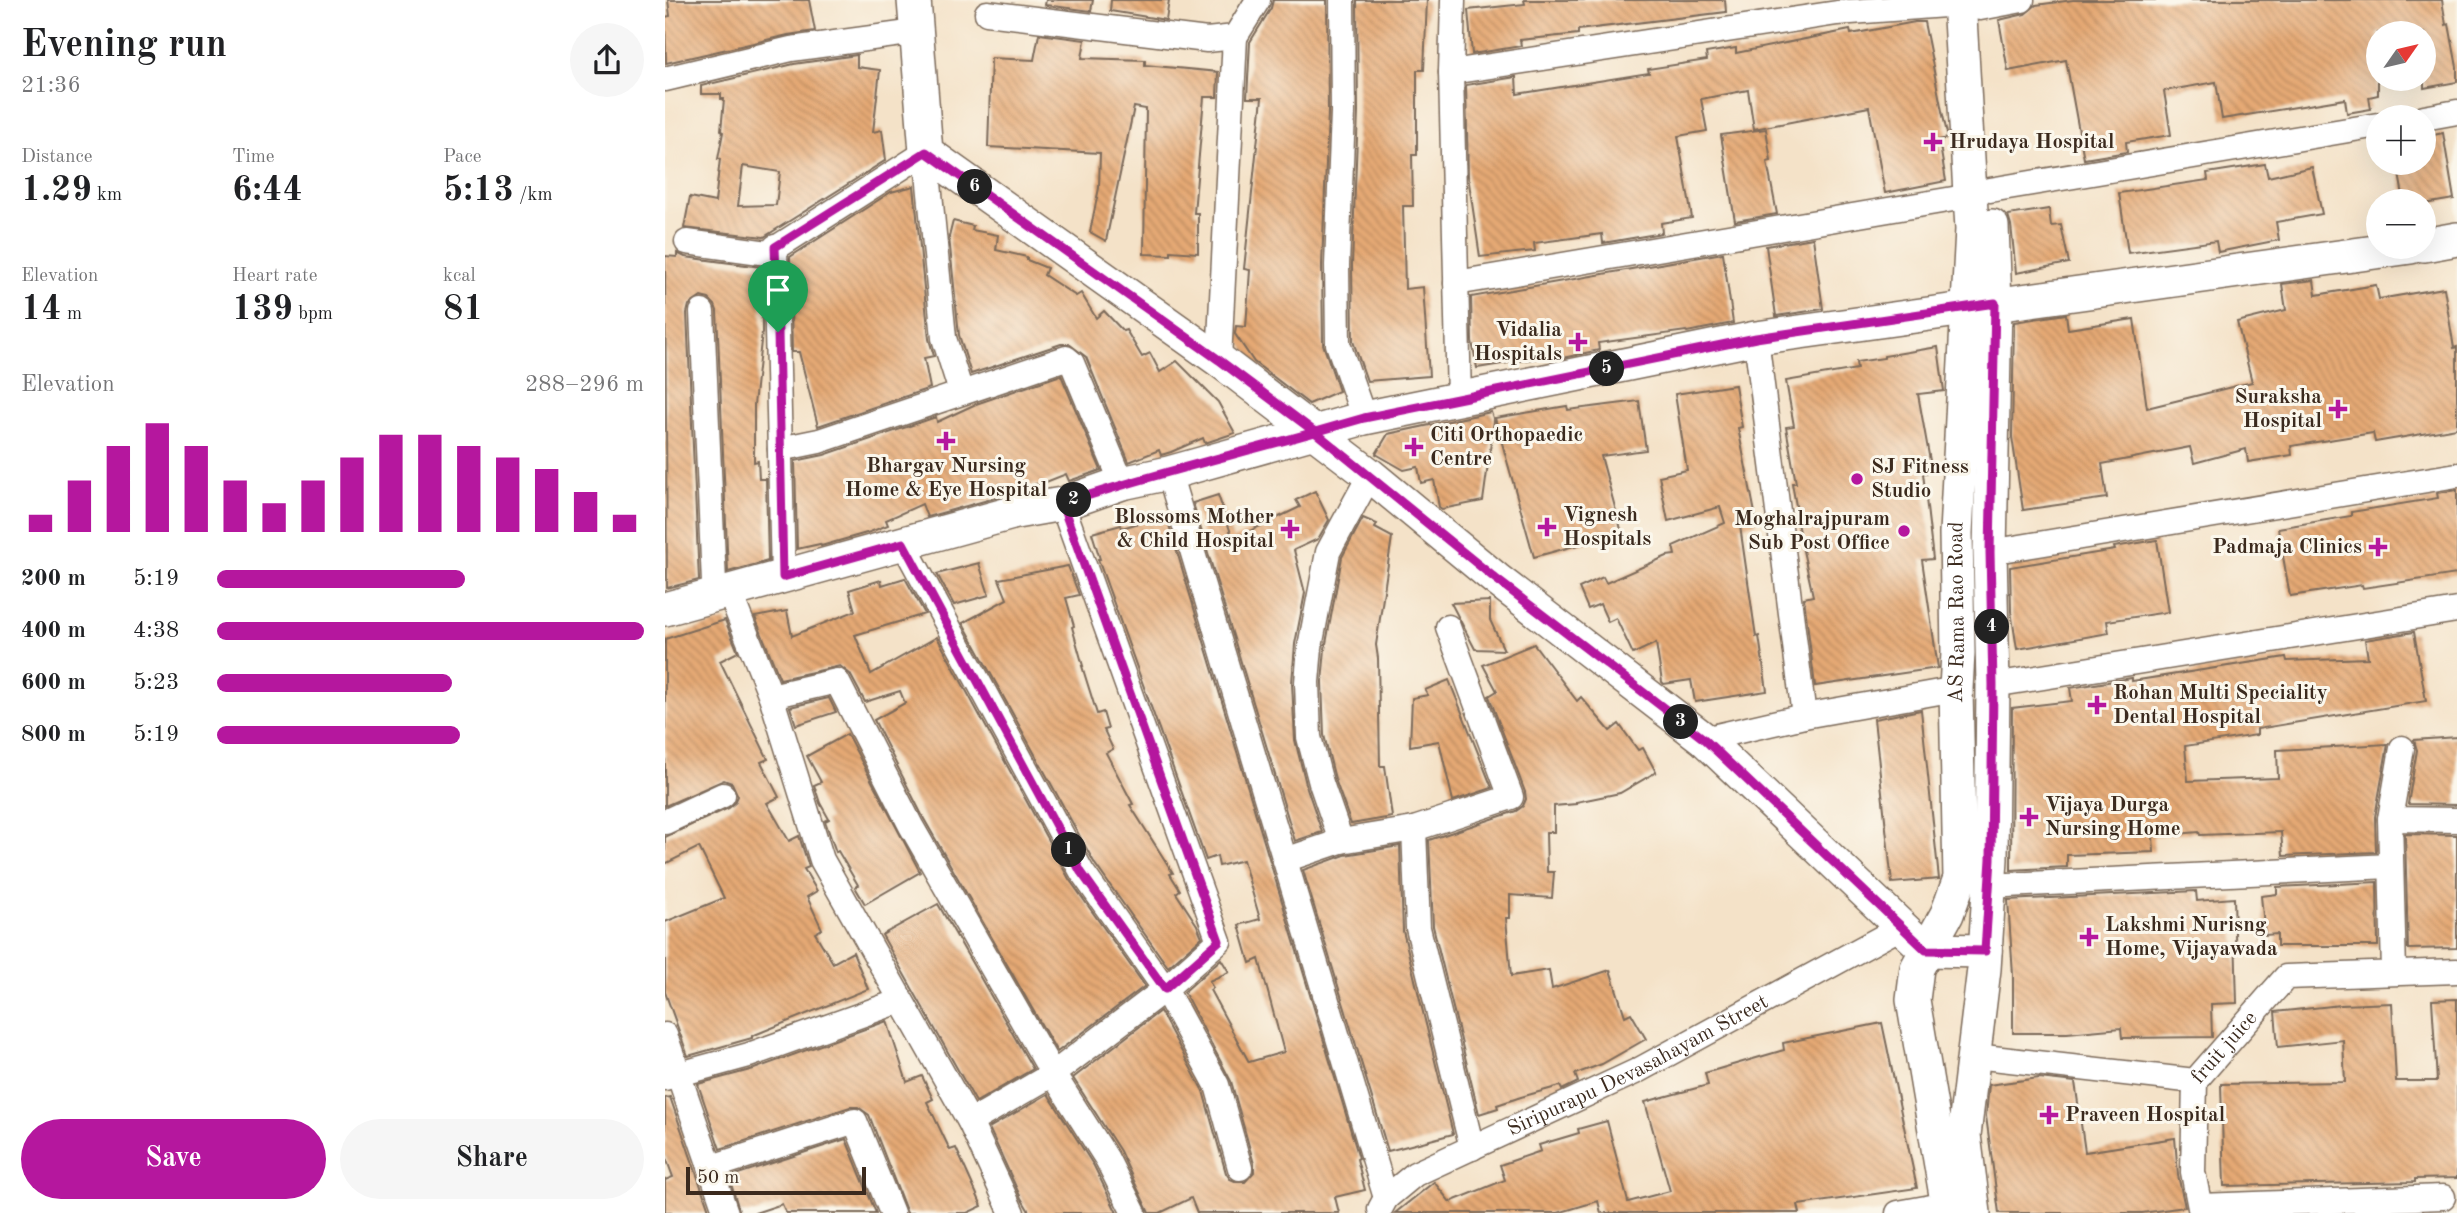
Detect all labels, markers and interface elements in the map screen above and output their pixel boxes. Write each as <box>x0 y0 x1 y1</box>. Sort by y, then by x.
north arrow <box>2366 21 2436 91</box>
map controls <box>2366 21 2436 259</box>
button: share <box>570 23 644 97</box>
text: Evening run <box>21 27 227 65</box>
text: 21:36 <box>21 74 81 97</box>
button: + <box>2366 105 2436 175</box>
marker: Hrudaya Hospital <box>1923 132 1943 152</box>
place label: Hrudaya Hospital <box>1949 132 2114 153</box>
text: Distance <box>21 148 93 167</box>
text: Time <box>232 148 275 167</box>
text: Pace <box>443 148 482 167</box>
pin: 6 <box>957 170 993 204</box>
text: 1.29 <box>21 173 92 208</box>
text: 6:44 <box>232 173 303 208</box>
text: 5:13 <box>443 173 514 208</box>
text: 6 <box>969 177 980 196</box>
text: km <box>92 186 122 205</box>
text: /km <box>514 186 553 205</box>
button: − <box>2366 189 2436 259</box>
pin <box>748 260 808 332</box>
text: Elevation <box>21 267 98 286</box>
text: Heart rate <box>232 267 317 286</box>
text: kcal <box>443 267 476 286</box>
icon: arrive <box>759 271 797 309</box>
text: 14 <box>21 292 62 327</box>
text: 139 <box>232 292 293 327</box>
text: 81 <box>443 292 484 327</box>
text: m <box>62 305 82 324</box>
text: bpm <box>293 305 333 324</box>
place label: Vidalia Hospitals <box>1474 320 1562 365</box>
marker: Vidalia Hospitals <box>1568 332 1588 352</box>
pin: 5 <box>1590 352 1625 386</box>
text: 5 <box>1601 359 1612 378</box>
text: Elevation <box>21 373 115 396</box>
text: 288–296 m <box>525 373 644 396</box>
place label: Suraksha Hospital <box>2234 387 2322 432</box>
marker: Suraksha Hospital <box>2328 399 2348 419</box>
place label: Citi Orthopaedic Centre <box>1430 425 1583 470</box>
marker: Bhargav Nursing Home & Eye Hospital <box>936 431 956 451</box>
marker: Citi Orthopaedic Centre <box>1404 437 1424 457</box>
place label: Bhargav Nursing Home & Eye Hospital <box>845 456 1047 501</box>
place label: SJ Fitness Studio <box>1871 457 1969 502</box>
marker: SJ Fitness Studio <box>1849 471 1865 487</box>
pin: 2 <box>1057 482 1091 518</box>
text: 2 <box>1068 490 1079 509</box>
place label: Vignesh Hospitals <box>1563 505 1651 550</box>
place label: Blossoms Mother & Child Hospital <box>1114 507 1274 552</box>
place label: Moghalrajpuram Sub Post Office <box>1734 509 1890 554</box>
marker: Vignesh Hospitals <box>1537 517 1557 537</box>
marker: Blossoms Mother & Child Hospital <box>1280 519 1300 539</box>
street label: AS Rama Rao Road <box>1945 521 1969 704</box>
marker: Moghalrajpuram Sub Post Office <box>1896 523 1912 539</box>
place label: Padmaja Clinics <box>2212 537 2362 558</box>
marker: Padmaja Clinics <box>2368 537 2388 557</box>
text: 200 m <box>21 567 86 590</box>
text: 5:19 <box>133 567 179 590</box>
pin: 4 <box>1975 610 2009 644</box>
text: 4 <box>1986 617 1997 636</box>
text: 400 m <box>21 619 86 642</box>
text: 4:38 <box>133 619 179 642</box>
text: 600 m <box>21 671 86 694</box>
text: 5:23 <box>133 671 179 694</box>
place label: Rohan Multi Speciality Dental Hospital <box>2113 683 2328 728</box>
marker: Rohan Multi Speciality Dental Hospital <box>2087 695 2107 715</box>
pin: 3 <box>1663 704 1699 740</box>
text: 3 <box>1675 712 1686 731</box>
text: 800 m <box>21 723 86 746</box>
text: 5:19 <box>133 723 179 746</box>
place label: Vijaya Durga Nursing Home <box>2045 795 2181 840</box>
marker: Vijaya Durga Nursing Home <box>2019 807 2039 827</box>
pin: 1 <box>1051 832 1087 868</box>
text: 1 <box>1063 840 1074 859</box>
place label: Lakshmi Nurisng Home, Vijayawada <box>2105 915 2278 960</box>
marker: Lakshmi Nurisng Home, Vijayawada <box>2079 927 2099 947</box>
street label: Siripurapu Devasahayam Street <box>1504 991 1772 1140</box>
street label: fruit juice <box>2187 1007 2261 1088</box>
marker: Praveen Hospital <box>2039 1105 2059 1125</box>
place label: Praveen Hospital <box>2065 1105 2225 1126</box>
button: Save <box>21 1119 326 1199</box>
button: Share <box>340 1119 644 1199</box>
scale bar <box>686 1164 866 1196</box>
text: 50 m <box>697 1169 739 1188</box>

